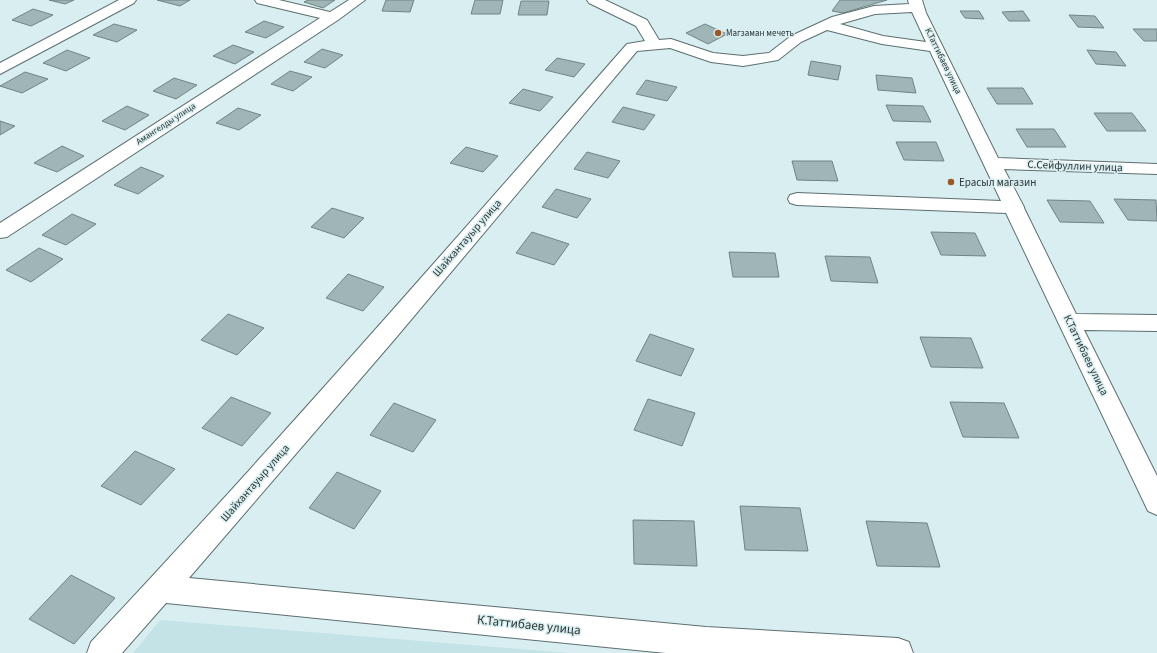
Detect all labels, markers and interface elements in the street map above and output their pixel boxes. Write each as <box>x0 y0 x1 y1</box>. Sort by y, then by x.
street label: К.Таттибаев улица <box>921 26 965 96</box>
place label: Магзаман мечеть <box>726 27 795 40</box>
marker: Магзаман мечеть <box>713 28 723 38</box>
street label: Амангелды улица <box>134 100 198 148</box>
street label: С.Сейфуллин улица <box>1027 157 1123 175</box>
place label: Ерасыл магазин <box>959 175 1036 190</box>
marker: Ерасыл магазин <box>946 177 956 187</box>
street label: Шайхантауыр улица <box>429 196 505 280</box>
street label: К.Таттибаев улица <box>1060 312 1112 398</box>
street label: Шайхантауыр улица <box>217 441 293 525</box>
street label: К.Таттибаев улица <box>476 611 582 639</box>

